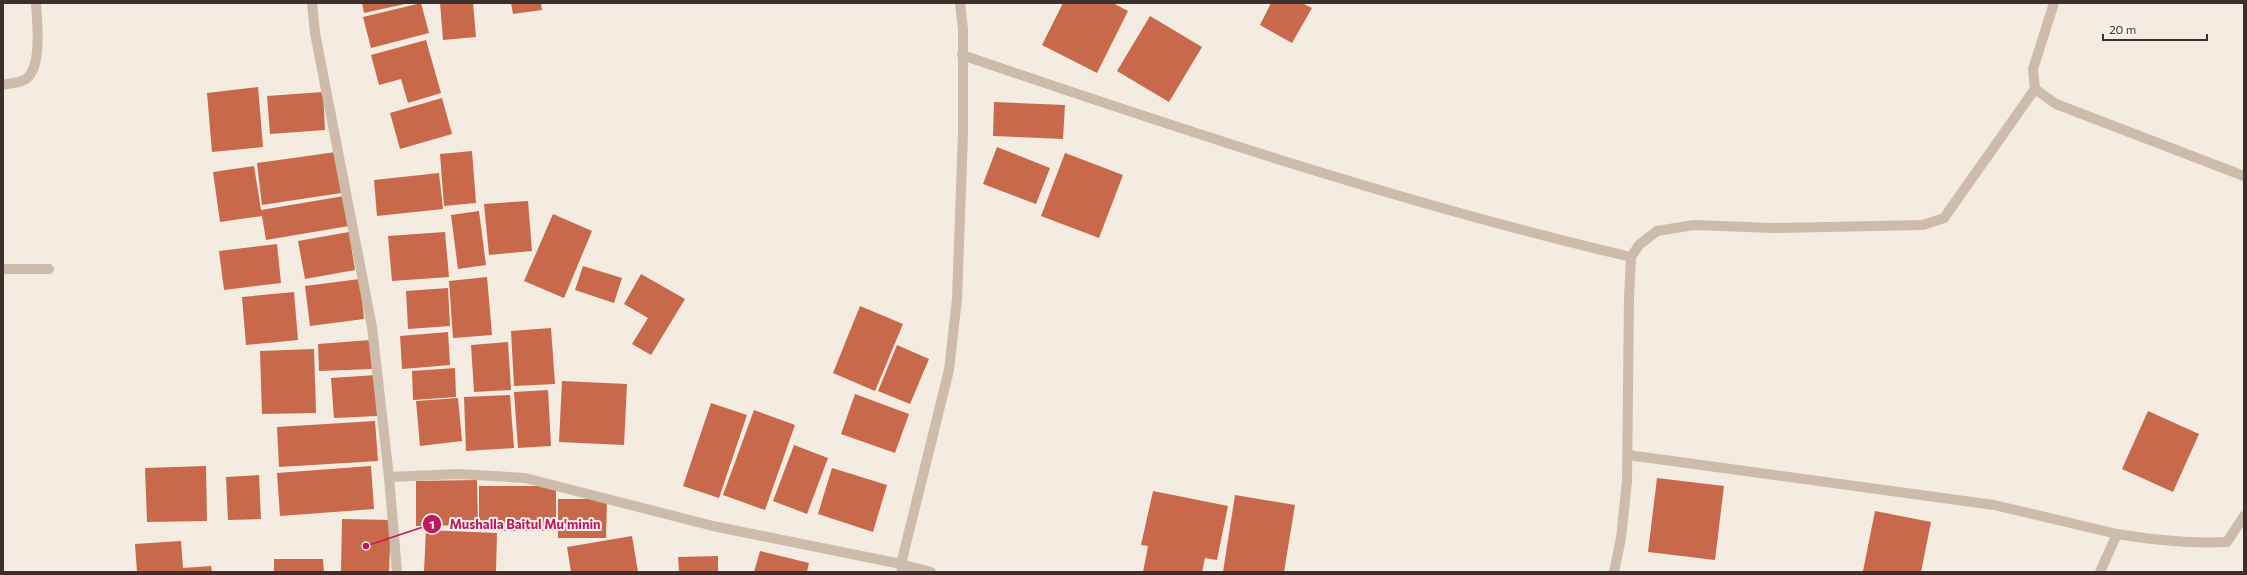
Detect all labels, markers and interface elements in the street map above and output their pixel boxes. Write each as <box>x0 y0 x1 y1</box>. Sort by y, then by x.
scale bar <box>2103 16 2207 42</box>
text: 20 m <box>2109 22 2136 36</box>
callout: Mushalla Baitul Mu'minin <box>422 512 609 537</box>
text: Mushalla Baitul Mu'minin <box>449 516 601 532</box>
text: 1 <box>429 517 435 531</box>

